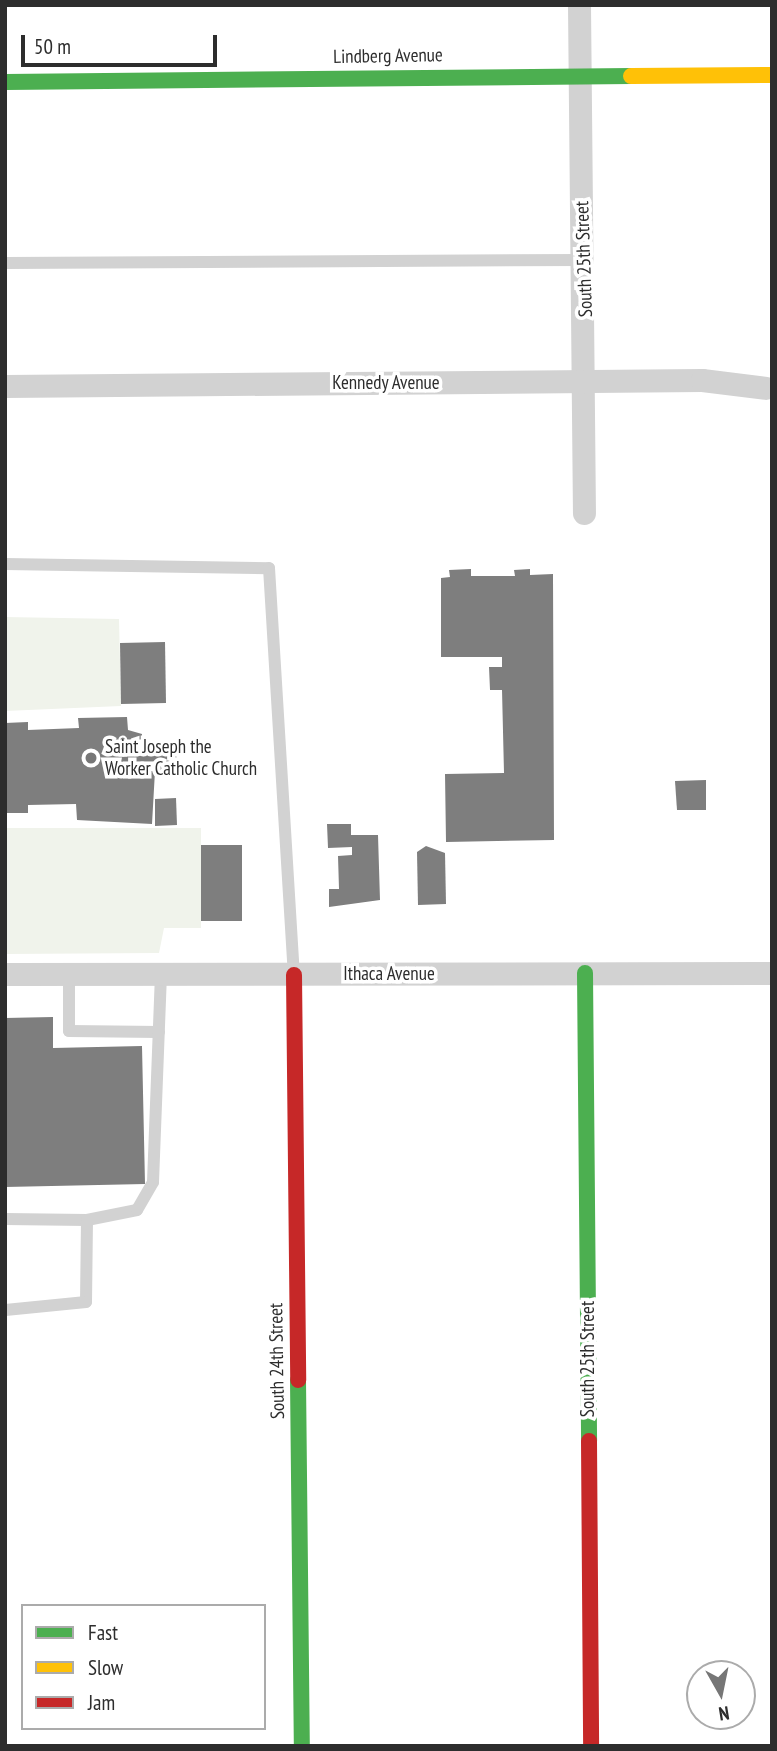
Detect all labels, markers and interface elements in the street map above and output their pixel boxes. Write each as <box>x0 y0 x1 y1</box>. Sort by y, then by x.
scale bar <box>24 21 220 65</box>
text: 50 m <box>34 33 71 60</box>
street label: Lindberg Avenue <box>333 44 443 68</box>
street label: South 25th Street <box>571 201 597 317</box>
street label: Kennedy Avenue <box>332 372 440 394</box>
place label: Saint Joseph the Worker Catholic Church <box>105 736 258 780</box>
marker: Saint Joseph the Worker Catholic Church <box>83 750 99 766</box>
street label: Ithaca Avenue <box>343 963 435 985</box>
street label: South 25th Street <box>577 1301 599 1417</box>
street label: South 24th Street <box>265 1303 289 1419</box>
legend <box>21 1604 266 1730</box>
text: Fast <box>88 1619 118 1646</box>
text: Slow <box>88 1654 123 1681</box>
north arrow <box>686 1660 756 1730</box>
text: Jam <box>88 1689 115 1716</box>
text: N <box>717 1701 731 1726</box>

